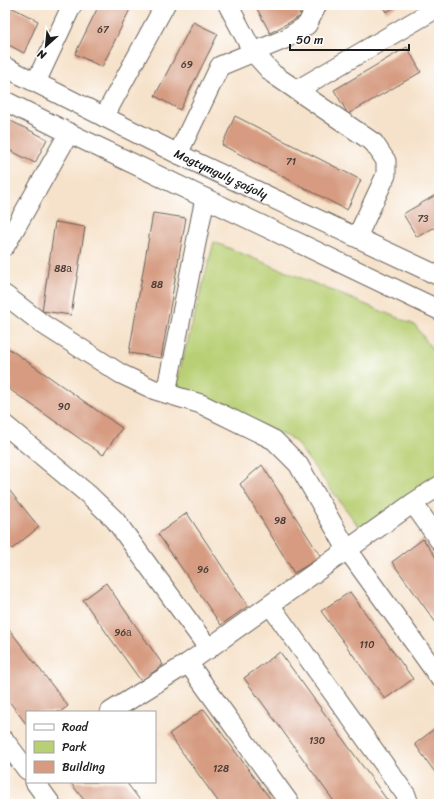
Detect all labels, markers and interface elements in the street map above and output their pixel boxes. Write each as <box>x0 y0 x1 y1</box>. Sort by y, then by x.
house number: 67 <box>97 21 110 39</box>
north arrow <box>26 26 66 66</box>
scale bar <box>290 26 409 52</box>
text: 50 m <box>296 29 323 51</box>
text: N <box>34 44 50 65</box>
house number: 69 <box>181 56 193 74</box>
street label: Magtymguly şaýoly <box>170 143 272 206</box>
house number: 71 <box>286 153 296 171</box>
house number: 73 <box>417 210 429 228</box>
house number: 88а <box>54 260 72 278</box>
house number: 88 <box>151 276 163 294</box>
house number: 90 <box>58 398 70 416</box>
house number: 98 <box>274 512 286 530</box>
house number: 96 <box>197 561 209 579</box>
house number: 96а <box>114 624 132 642</box>
house number: 110 <box>360 636 374 654</box>
legend <box>26 711 156 783</box>
text: Road <box>62 716 89 738</box>
house number: 130 <box>309 732 325 750</box>
text: Park <box>62 736 87 758</box>
text: Building <box>62 756 105 778</box>
house number: 128 <box>213 760 229 778</box>

